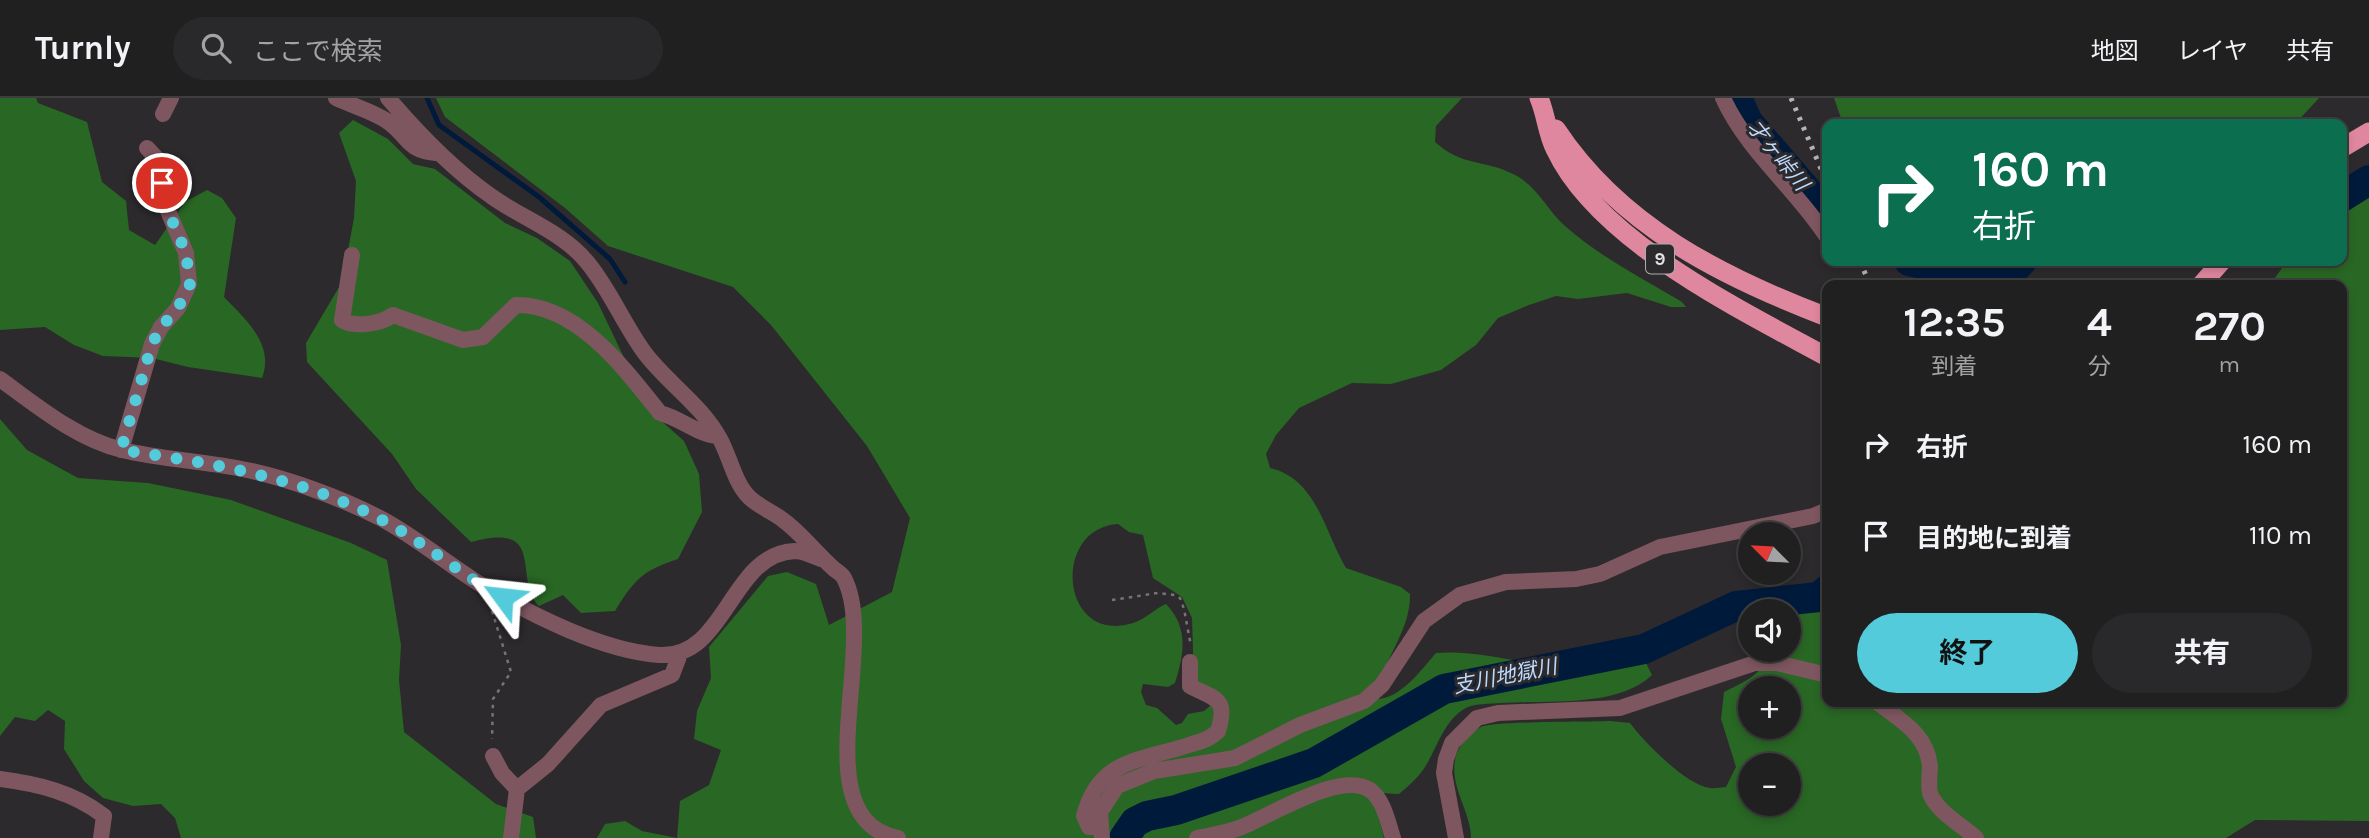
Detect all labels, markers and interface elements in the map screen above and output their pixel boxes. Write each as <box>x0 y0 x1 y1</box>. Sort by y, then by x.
search box <box>173 17 663 80</box>
text: Turnly <box>35 29 131 67</box>
icon: search <box>197 29 235 67</box>
text: ここで検索 <box>253 36 383 67</box>
text: 地図 <box>2091 37 2139 65</box>
text: レイヤ <box>2177 37 2248 65</box>
text: 共有 <box>2286 37 2334 65</box>
water label: 才ヶ峠川 <box>1742 115 1815 197</box>
text: 160 m <box>1972 141 2109 198</box>
icon: right <box>1857 147 1948 238</box>
pin <box>132 153 192 213</box>
icon: arrive <box>143 164 181 202</box>
text: 右折 <box>1972 208 2036 245</box>
road number: 9 <box>1646 244 1674 274</box>
text: 12:35 <box>1903 297 2005 347</box>
text: 4 <box>2087 297 2112 347</box>
text: 270 <box>2193 301 2266 351</box>
text: m <box>2219 351 2240 378</box>
text: 到着 <box>1931 353 1977 380</box>
text: 分 <box>2088 353 2111 380</box>
icon: right <box>1857 426 1895 464</box>
text: 160 m <box>2243 429 2312 460</box>
text: 右折 <box>1916 432 1968 463</box>
icon: arrive <box>1857 517 1895 555</box>
text: 110 m <box>2249 520 2312 551</box>
north arrow <box>1738 522 1801 584</box>
map controls <box>1738 522 1801 816</box>
text: 目的地に到着 <box>1916 523 2072 554</box>
position arrow <box>466 560 540 634</box>
button: sound <box>1738 599 1801 662</box>
button: 終了 <box>1857 613 2078 693</box>
button: 共有 <box>2092 613 2312 693</box>
water label: 支川地獄川 <box>1451 654 1561 698</box>
button: + <box>1738 676 1801 739</box>
button: − <box>1738 753 1801 816</box>

